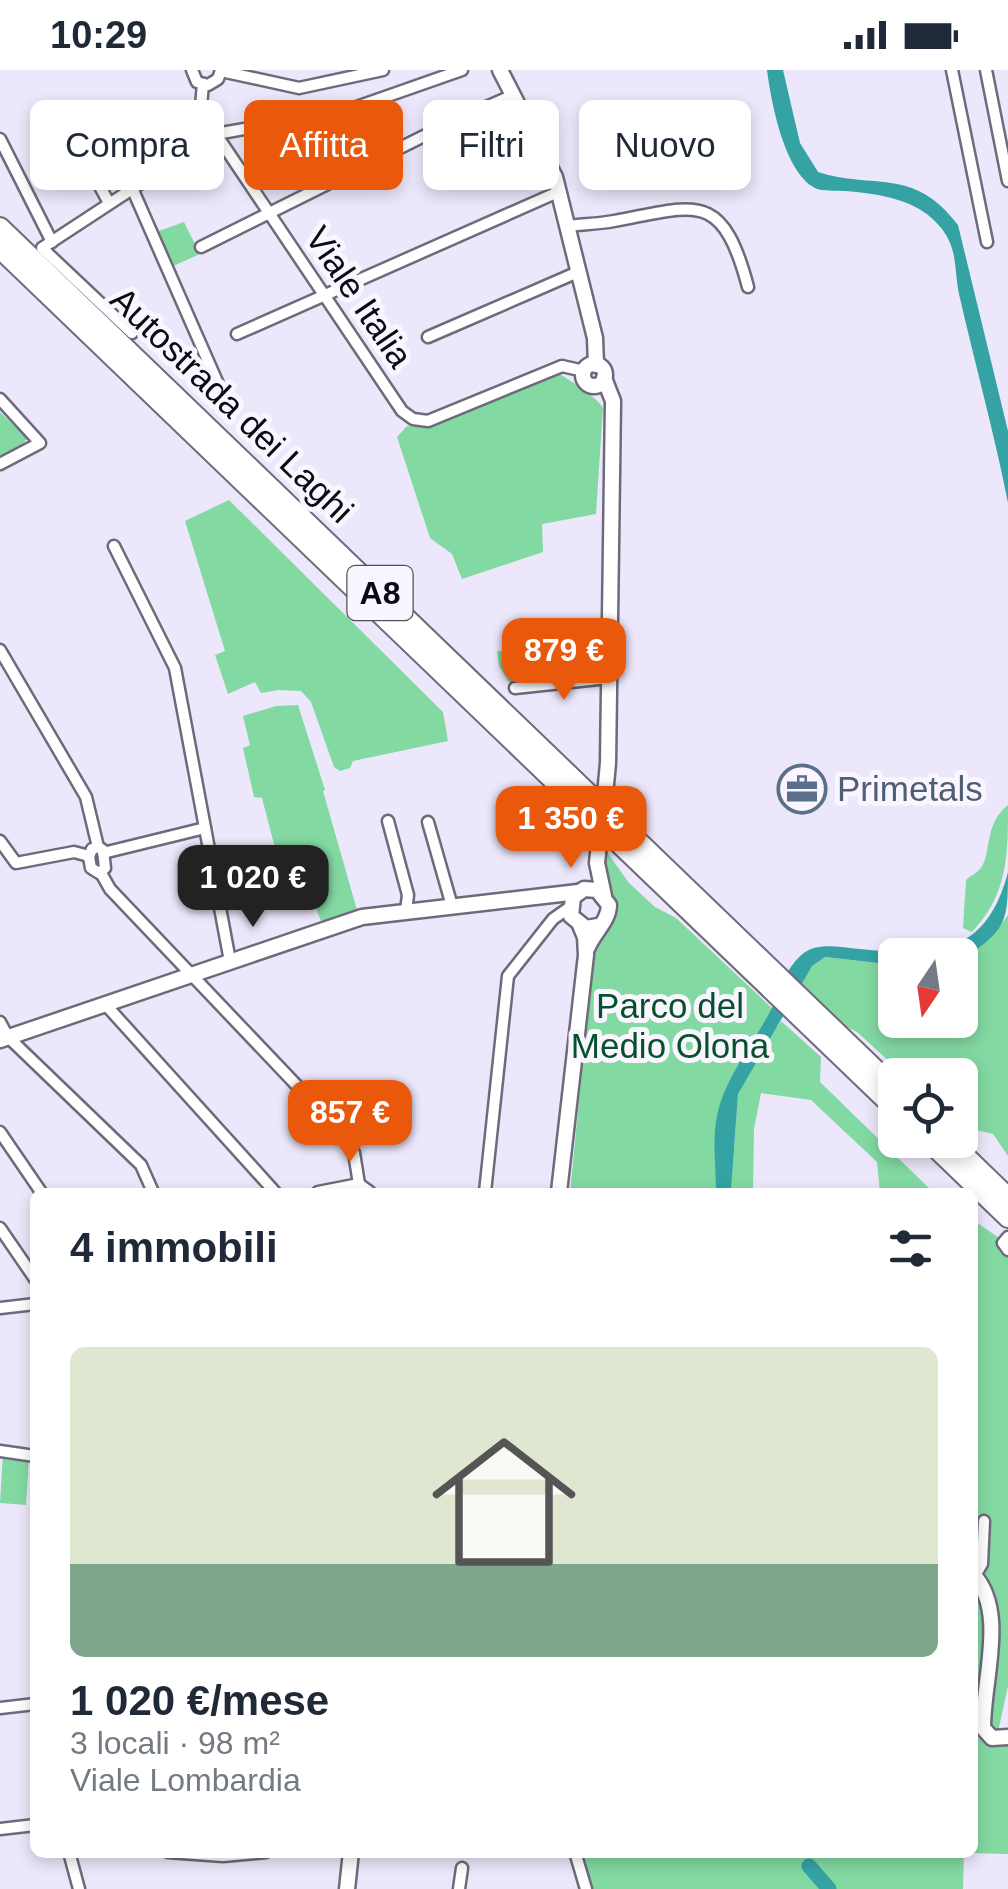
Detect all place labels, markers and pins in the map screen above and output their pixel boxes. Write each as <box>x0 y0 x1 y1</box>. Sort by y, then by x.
pin: 879 € <box>494 618 634 703</box>
office icon: Primetals <box>776 763 828 815</box>
place label: Primetals <box>837 769 983 808</box>
pin: 1 350 € <box>479 786 663 871</box>
pin: 1 020 € <box>161 845 345 930</box>
pin: 857 € <box>280 1080 420 1165</box>

